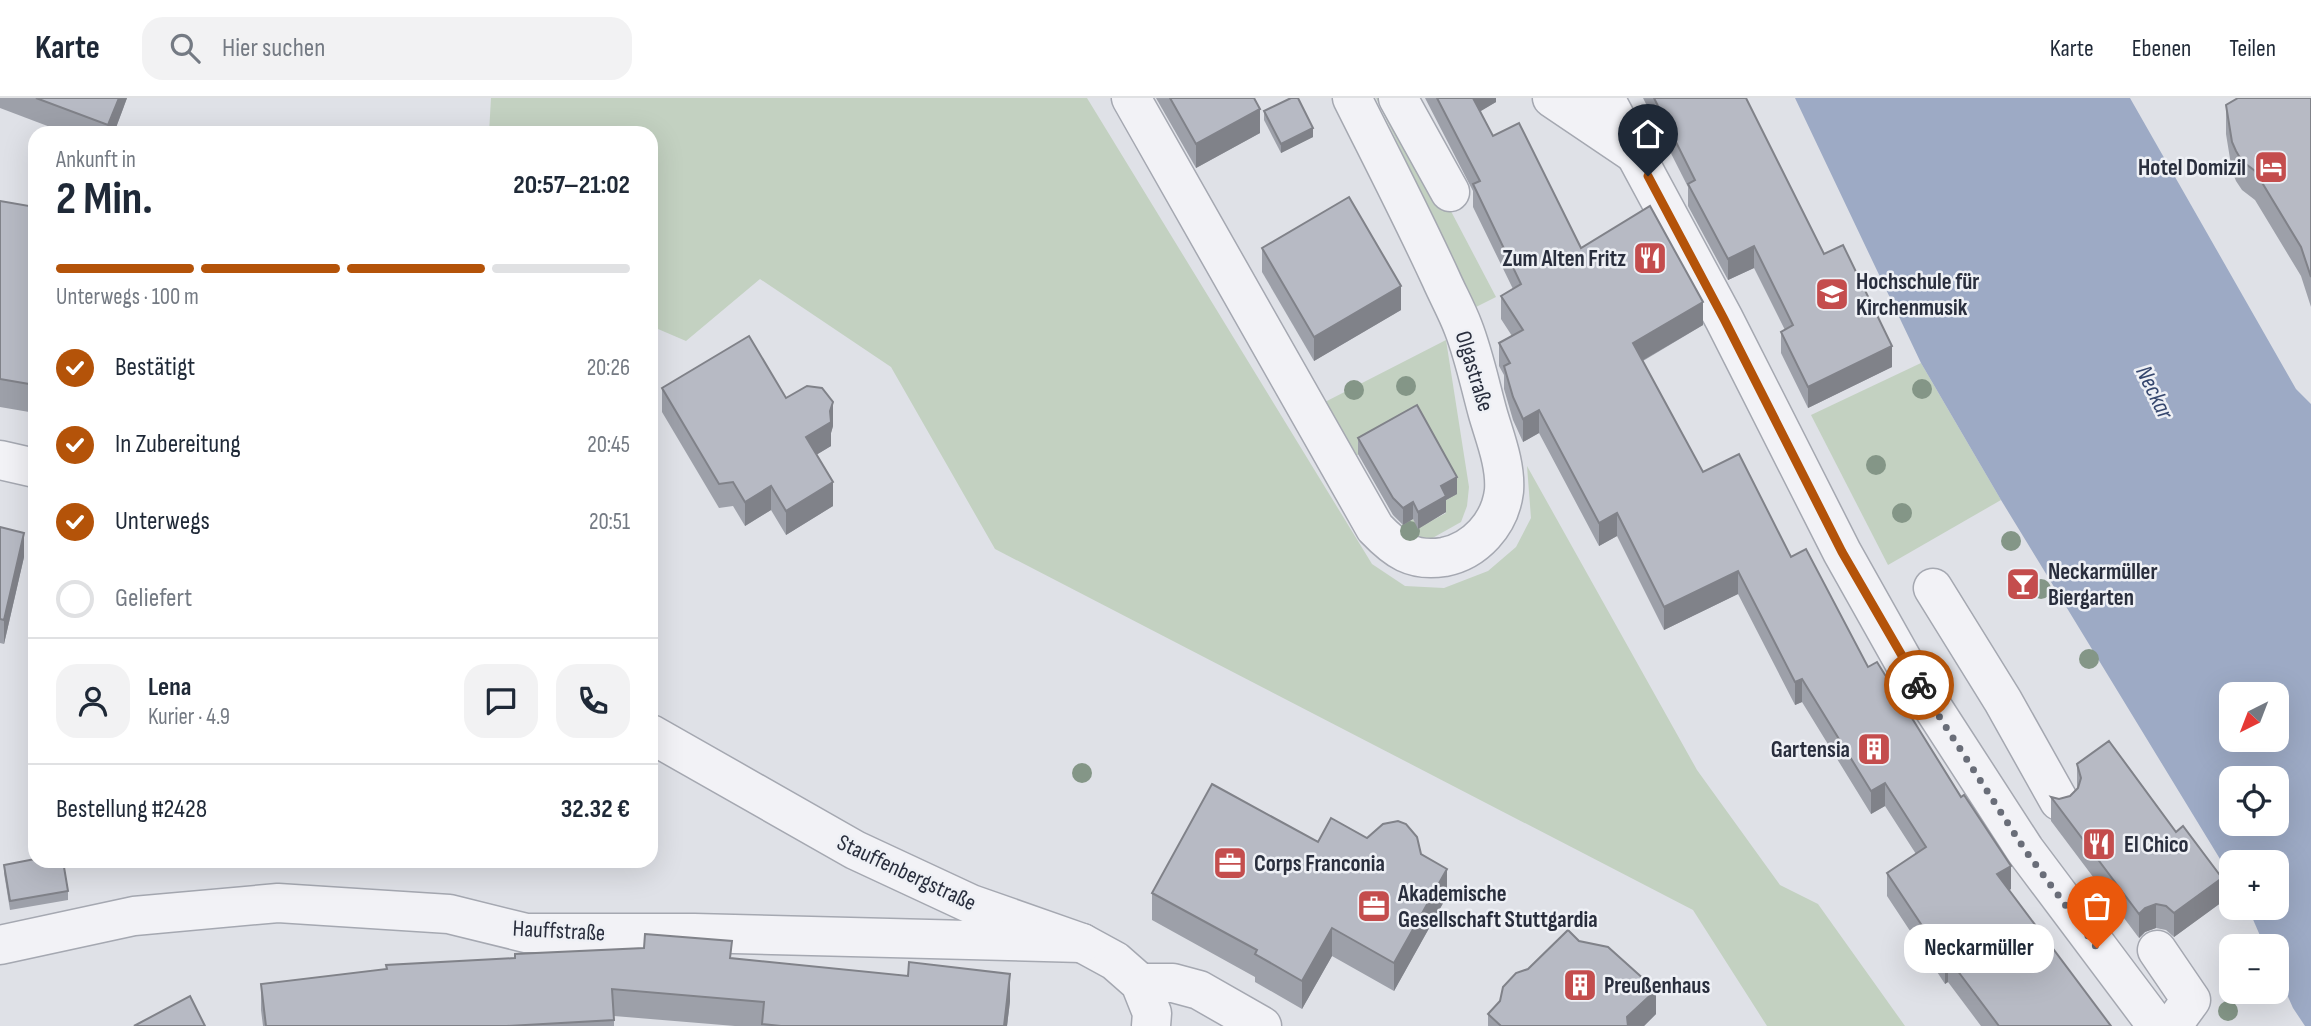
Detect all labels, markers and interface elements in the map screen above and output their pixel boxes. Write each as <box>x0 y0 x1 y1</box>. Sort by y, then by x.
search box <box>142 17 632 80</box>
text: Karte <box>35 28 100 68</box>
icon: search <box>166 29 204 67</box>
text: Hier suchen <box>222 33 325 64</box>
text: Karte <box>2050 34 2094 63</box>
text: Ebenen <box>2132 34 2191 63</box>
text: Teilen <box>2229 34 2276 63</box>
pin <box>1618 104 1678 176</box>
icon: home <box>1629 115 1667 153</box>
text: Ankunft in <box>56 146 136 174</box>
hotel icon: Hotel Domizil <box>2252 148 2290 186</box>
place label: Hotel Domizil <box>2138 154 2246 182</box>
text: 20:57–21:02 <box>513 170 630 201</box>
text: 2 Min. <box>56 172 153 227</box>
restaurant icon: Zum Alten Fritz <box>1631 239 1669 277</box>
place label: Zum Alten Fritz <box>1503 245 1626 273</box>
place label: Hochschule für Kirchenmusik <box>1856 268 1979 322</box>
school or university icon: Hochschule für Kirchenmusik <box>1813 275 1851 313</box>
text: Unterwegs · 100 m <box>56 283 199 311</box>
street label: Olgastraße <box>1449 328 1500 415</box>
icon: check <box>56 349 94 387</box>
text: Bestätigt <box>115 352 195 383</box>
text: 20:26 <box>587 354 630 382</box>
water label: Neckar <box>2129 361 2180 425</box>
icon: check <box>56 426 94 464</box>
text: In Zubereitung <box>115 429 241 460</box>
text: 20:45 <box>587 431 630 459</box>
icon: check <box>56 503 94 541</box>
text: Unterwegs <box>115 506 210 537</box>
text: 20:51 <box>589 508 630 536</box>
place label: Neckarmüller Biergarten <box>2048 558 2158 612</box>
bar icon: Neckarmüller Biergarten <box>2004 565 2042 603</box>
text: Geliefert <box>115 583 192 614</box>
courier <box>1884 650 1954 720</box>
button: person <box>56 664 130 738</box>
button: chat <box>464 664 538 738</box>
button: phone <box>556 664 630 738</box>
icon: bike <box>1900 666 1938 704</box>
text: Lena <box>148 672 191 703</box>
north arrow <box>2219 682 2289 752</box>
map controls <box>2219 682 2289 1004</box>
text: Kurier · 4.9 <box>148 703 230 731</box>
building icon: Gartensia <box>1855 730 1893 768</box>
place label: Gartensia <box>1771 736 1850 764</box>
button: locate <box>2219 766 2289 836</box>
text: Bestellung #2428 <box>56 794 207 825</box>
text: 32.32 € <box>561 794 630 825</box>
restaurant icon: El Chico <box>2080 825 2118 863</box>
street label: Stauffenbergstraße <box>833 828 981 917</box>
place label: El Chico <box>2124 831 2189 859</box>
office icon: Corps Franconia <box>1211 844 1249 882</box>
place label: Corps Franconia <box>1254 850 1385 878</box>
button: + <box>2219 850 2289 920</box>
pin <box>2067 876 2127 948</box>
place label: Akademische Gesellschaft Stuttgardia <box>1397 880 1598 934</box>
office icon: Akademische Gesellschaft Stuttgardia <box>1355 887 1393 925</box>
icon: bag <box>2078 887 2116 925</box>
street label: Hauffstraße <box>512 915 606 947</box>
callout: Neckarmüller <box>1904 924 2055 972</box>
text: Neckarmüller <box>1924 934 2034 962</box>
button: − <box>2219 934 2289 1004</box>
building icon: Preußenhaus <box>1561 966 1599 1004</box>
place label: Preußenhaus <box>1604 972 1710 1000</box>

